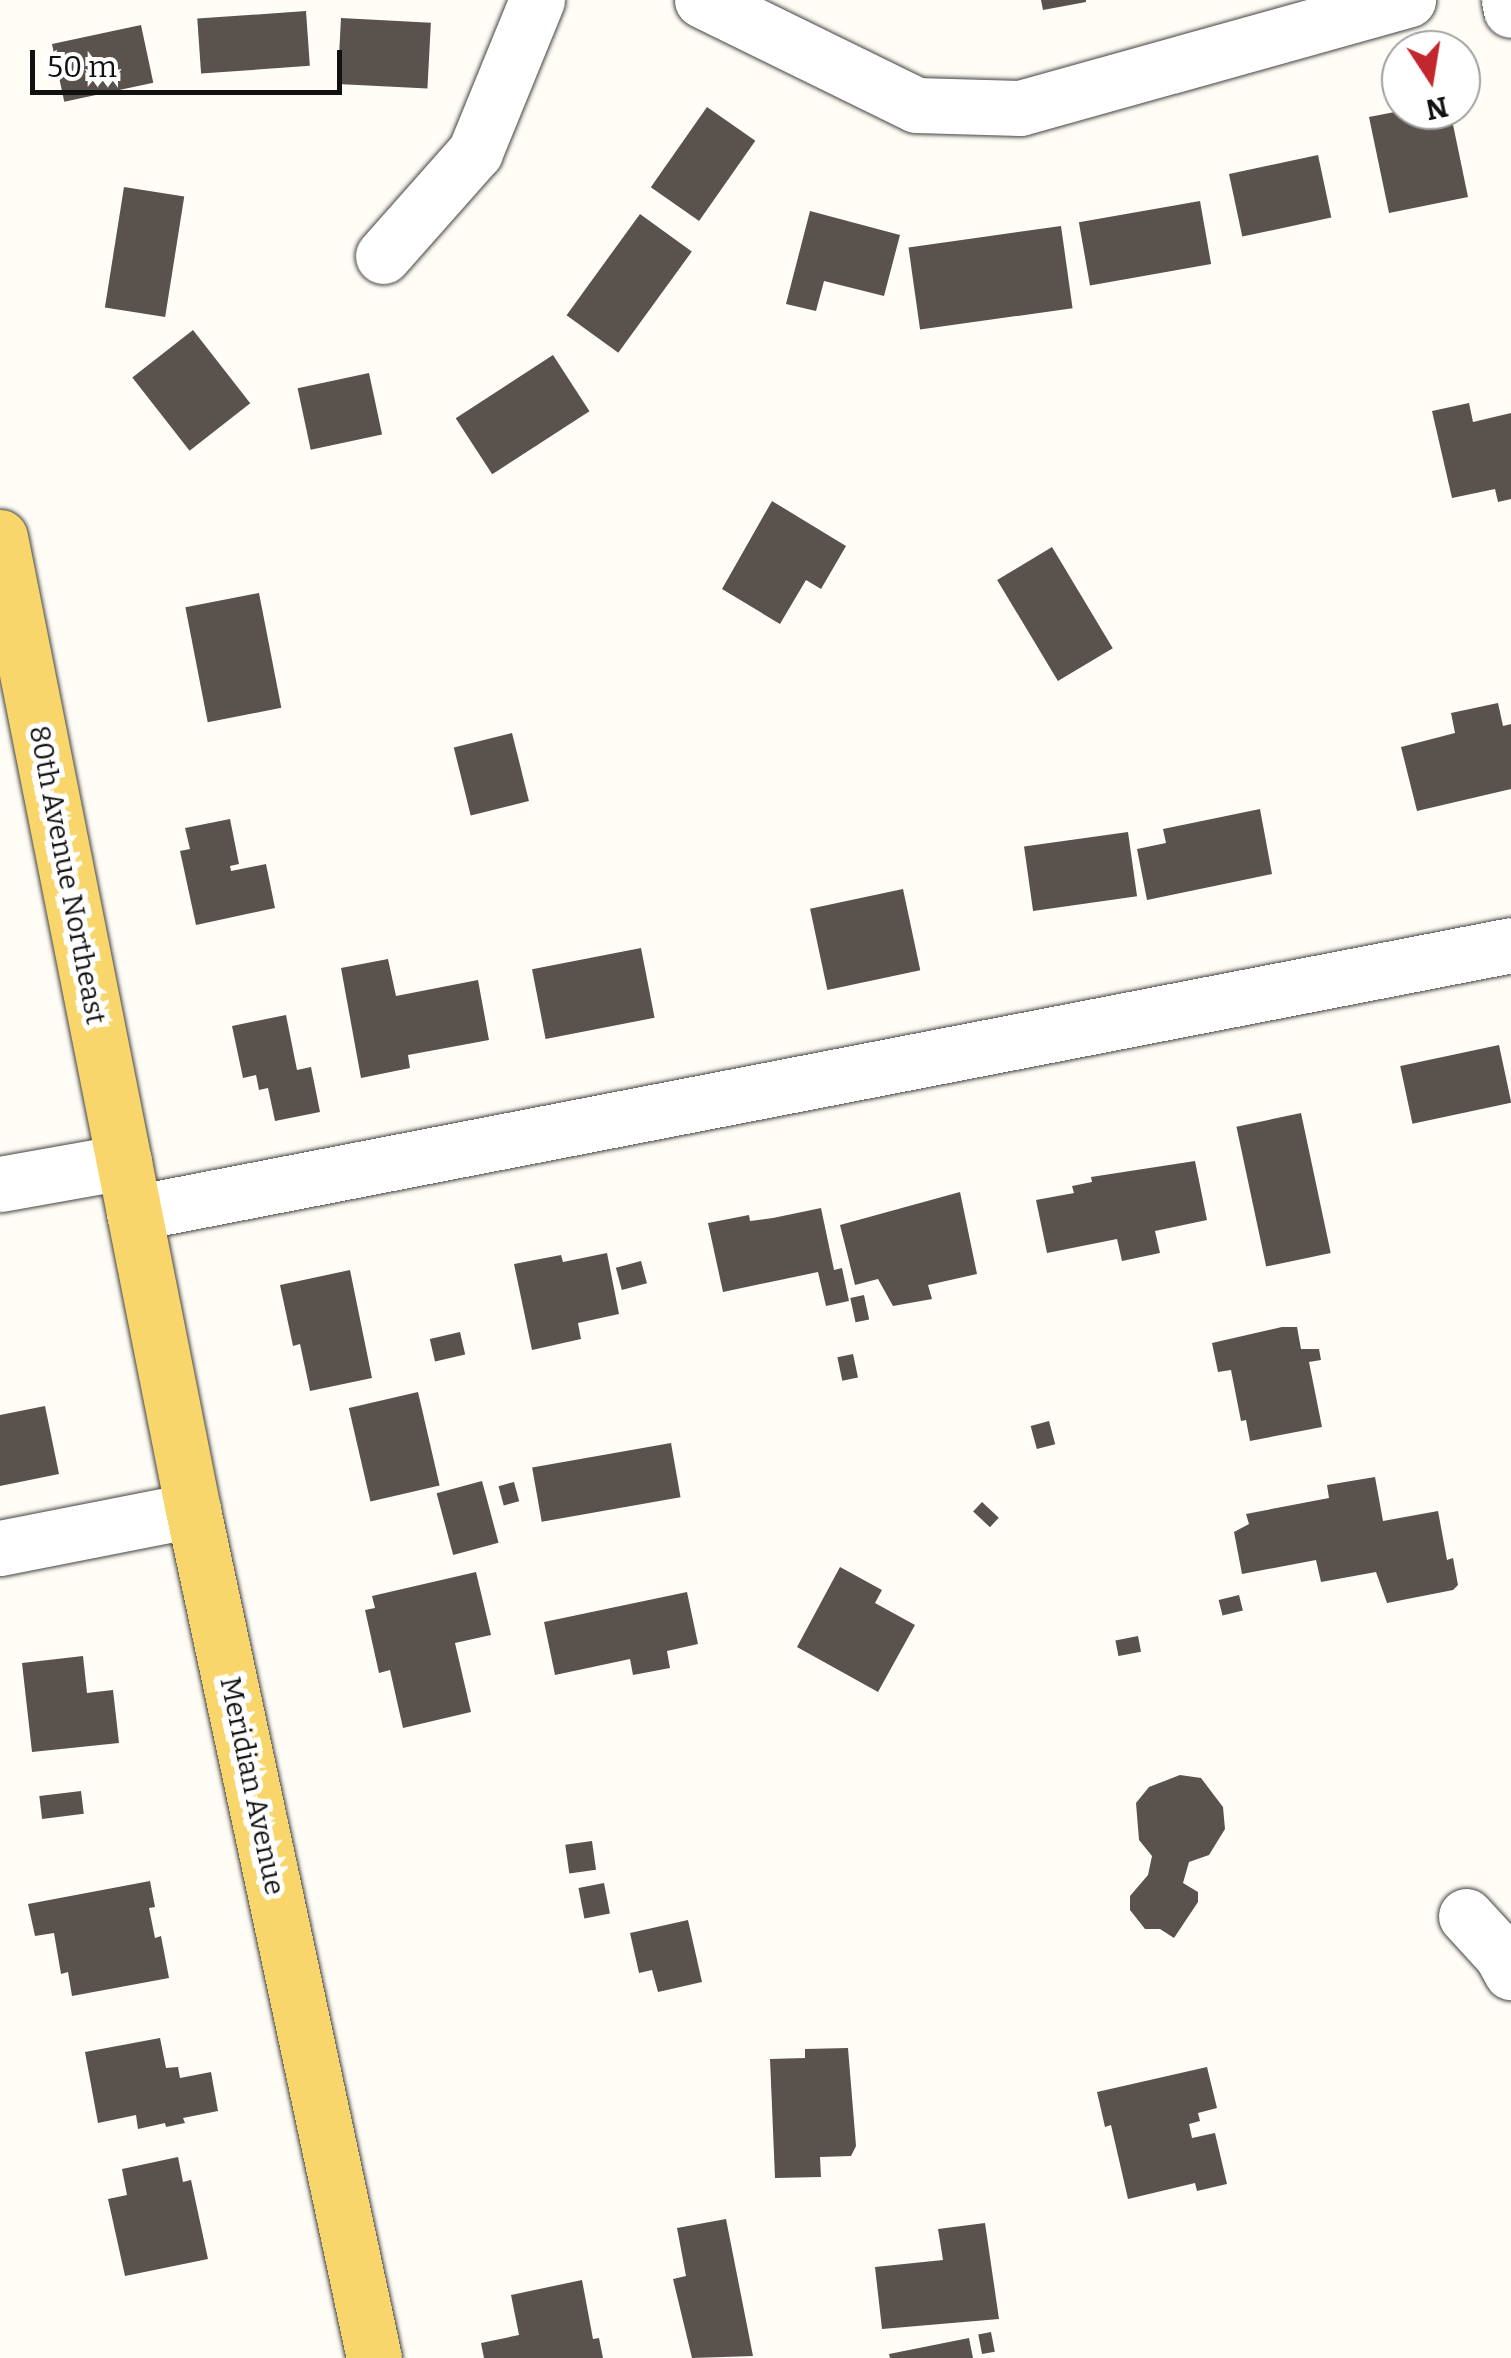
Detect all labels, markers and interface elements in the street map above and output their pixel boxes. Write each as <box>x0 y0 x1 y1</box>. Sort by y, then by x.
scale bar <box>35 30 348 92</box>
north arrow <box>1381 30 1481 130</box>
text: 50 m <box>47 49 117 85</box>
text: N <box>1423 89 1451 126</box>
street label: 80th Avenue Northeast <box>22 723 112 1027</box>
street label: Meridian Avenue <box>213 1674 291 1898</box>

